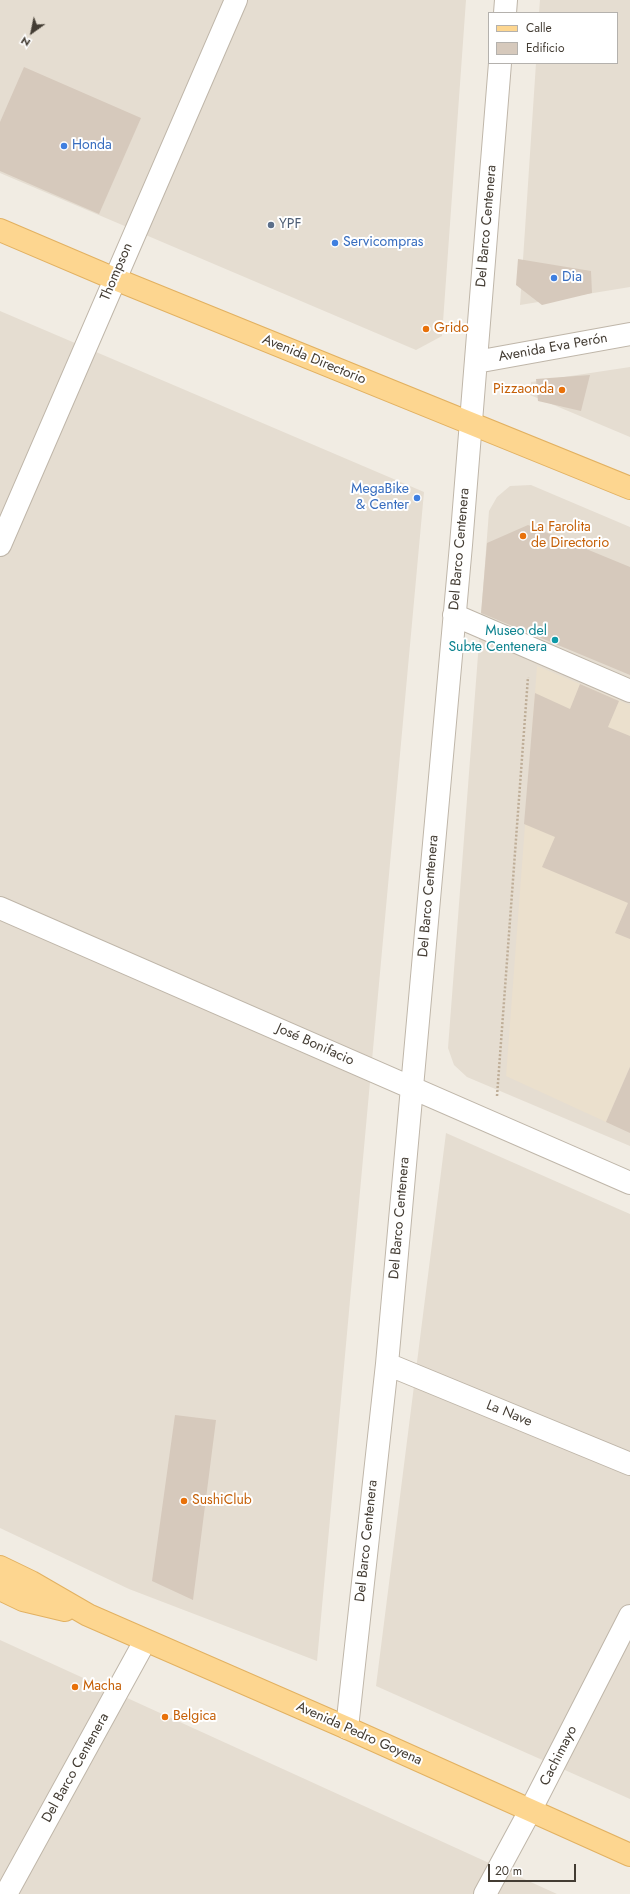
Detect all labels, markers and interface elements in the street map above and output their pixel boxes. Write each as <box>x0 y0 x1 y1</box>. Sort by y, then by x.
north arrow <box>12 12 52 52</box>
legend <box>488 12 618 64</box>
text: Calle <box>526 19 552 37</box>
text: N <box>17 33 33 51</box>
text: Edificio <box>526 39 565 57</box>
place label: Honda <box>72 138 112 154</box>
marker: Honda <box>59 141 69 151</box>
street label: Del Barco Centenera <box>473 164 501 288</box>
place label: YPF <box>279 217 302 233</box>
marker: YPF <box>266 220 276 230</box>
place label: Servicompras <box>343 235 423 251</box>
marker: Servicompras <box>330 238 340 248</box>
street label: Thompson <box>97 241 137 303</box>
place label: Dia <box>562 270 582 286</box>
marker: Dia <box>549 273 559 283</box>
place label: Grido <box>434 321 469 337</box>
marker: Grido <box>421 324 431 334</box>
street label: Avenida Eva Perón <box>497 330 609 366</box>
street label: Avenida Directorio <box>260 332 368 388</box>
place label: Pizzaonda <box>493 382 554 398</box>
marker: Pizzaonda <box>557 385 567 395</box>
place label: MegaBike & Center <box>351 482 409 514</box>
street label: Del Barco Centenera <box>446 487 474 611</box>
marker: MegaBike & Center <box>412 493 422 503</box>
place label: La Farolita de Directorio <box>531 520 609 552</box>
marker: La Farolita de Directorio <box>518 531 528 541</box>
place label: Museo del Subte Centenera <box>448 624 547 656</box>
marker: Museo del Subte Centenera <box>550 635 560 645</box>
street label: Del Barco Centenera <box>415 834 443 958</box>
street label: José Bonifacio <box>274 1020 356 1070</box>
street label: Del Barco Centenera <box>386 1156 414 1280</box>
street label: La Nave <box>484 1397 534 1431</box>
street label: Del Barco Centenera <box>352 1479 382 1603</box>
place label: SushiClub <box>192 1493 252 1509</box>
marker: SushiClub <box>179 1496 189 1506</box>
place label: Macha <box>83 1679 122 1695</box>
marker: Macha <box>70 1682 80 1692</box>
street label: Avenida Pedro Goyena <box>293 1699 425 1769</box>
place label: Belgica <box>173 1709 216 1725</box>
street label: Del Barco Centenera <box>39 1710 113 1826</box>
marker: Belgica <box>160 1712 170 1722</box>
street label: Cachimayo <box>537 1723 581 1789</box>
scale bar <box>490 1856 578 1882</box>
text: 20 m <box>495 1862 522 1880</box>

